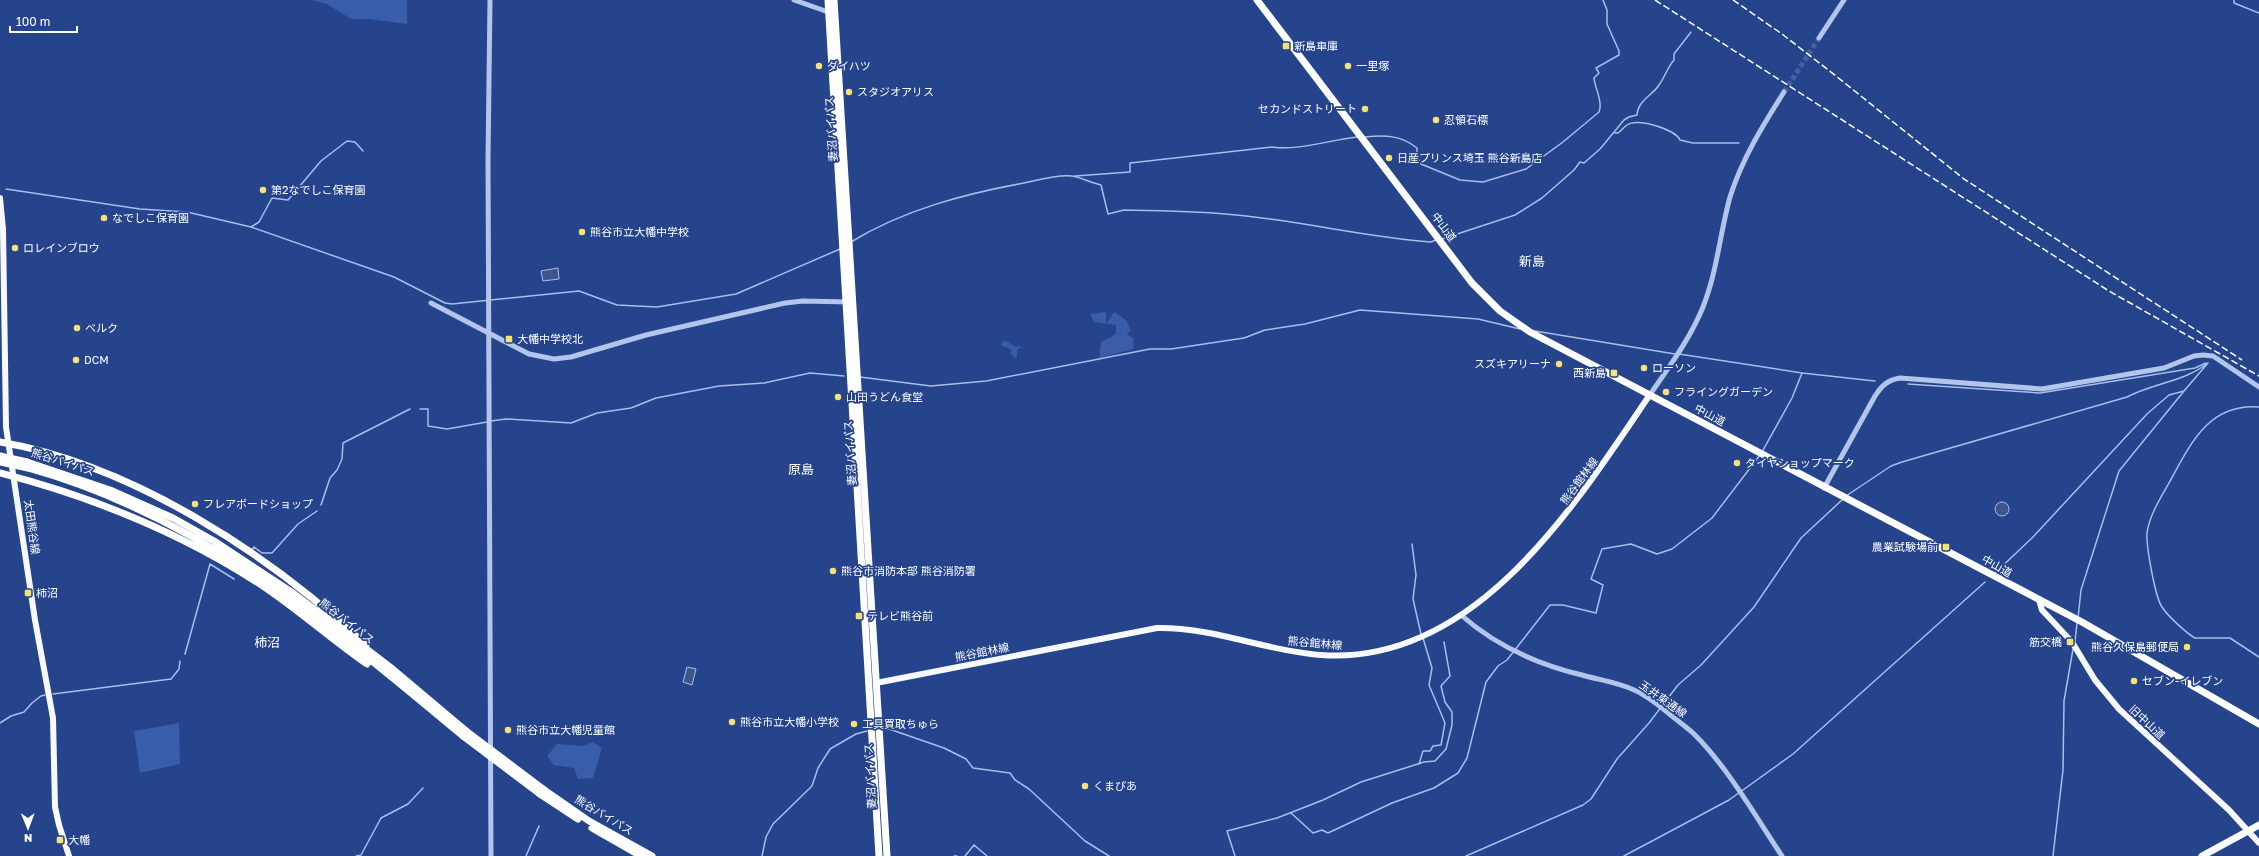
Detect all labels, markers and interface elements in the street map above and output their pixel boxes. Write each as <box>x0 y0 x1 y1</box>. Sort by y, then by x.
scale bar <box>10 8 77 34</box>
text: 100 m <box>16 14 50 29</box>
place label: 新島車庫 <box>1294 39 1338 52</box>
marker: 新島車庫 <box>1281 41 1291 51</box>
place label: ダイハツ <box>827 59 871 72</box>
place label: 一里塚 <box>1356 59 1389 72</box>
marker: ダイハツ <box>814 61 824 71</box>
marker: 一里塚 <box>1343 61 1353 71</box>
place label: スタジオアリス <box>857 85 934 98</box>
marker: スタジオアリス <box>844 87 854 97</box>
street label: 妻沼バイパス <box>822 96 839 162</box>
place label: セカンドストリート <box>1258 102 1357 115</box>
marker: セカンドストリート <box>1360 104 1370 114</box>
place label: 忍領石標 <box>1444 113 1488 126</box>
marker: 忍領石標 <box>1431 115 1441 125</box>
place label: 日産プリンス埼玉 熊谷新島店 <box>1397 151 1543 164</box>
marker: 日産プリンス埼玉 熊谷新島店 <box>1384 153 1394 163</box>
place label: 第2なでしこ保育園 <box>271 183 365 196</box>
marker: 第2なでしこ保育園 <box>258 185 268 195</box>
street label: 中山道 <box>1429 210 1460 244</box>
place label: なでしこ保育園 <box>112 211 189 224</box>
marker: なでしこ保育園 <box>99 213 109 223</box>
place label: 熊谷市立大幡中学校 <box>590 225 689 238</box>
marker: 熊谷市立大幡中学校 <box>577 227 587 237</box>
place label: ロレインブロウ <box>23 241 100 254</box>
marker: ロレインブロウ <box>10 243 20 253</box>
district label: 新島 <box>1519 253 1545 269</box>
place label: ベルク <box>85 321 118 334</box>
marker: ベルク <box>72 323 82 333</box>
place label: 大幡中学校北 <box>517 332 583 345</box>
marker: 大幡中学校北 <box>504 334 514 344</box>
place label: DCM <box>84 353 109 366</box>
marker: DCM <box>71 355 81 365</box>
place label: スズキアリーナ <box>1474 357 1551 370</box>
marker: スズキアリーナ <box>1554 359 1564 369</box>
place label: ローソン <box>1652 361 1696 374</box>
marker: ローソン <box>1639 363 1649 373</box>
place label: 西新島 <box>1573 366 1606 379</box>
marker: 西新島 <box>1609 368 1619 378</box>
place label: フライングガーデン <box>1674 385 1773 398</box>
marker: フライングガーデン <box>1661 387 1671 397</box>
place label: 山田うどん食堂 <box>846 390 923 403</box>
marker: 山田うどん食堂 <box>833 392 843 402</box>
street label: 中山道 <box>1693 401 1728 428</box>
street label: 妻沼バイパス <box>841 420 858 486</box>
street label: 熊谷バイパス <box>30 445 96 478</box>
street label: 熊谷館林線 <box>1557 455 1600 507</box>
place label: タイヤショップマーク <box>1745 456 1855 469</box>
marker: タイヤショップマーク <box>1732 458 1742 468</box>
district label: 原島 <box>788 461 814 477</box>
place label: フレアボードショップ <box>203 497 313 510</box>
street label: 太田熊谷線 <box>22 499 43 555</box>
marker: フレアボードショップ <box>190 499 200 509</box>
place label: 農業試験場前 <box>1872 540 1938 553</box>
marker: 農業試験場前 <box>1941 542 1951 552</box>
street label: 中山道 <box>1980 552 2015 579</box>
place label: 熊谷市消防本部 熊谷消防署 <box>841 564 976 577</box>
marker: 熊谷市消防本部 熊谷消防署 <box>828 566 838 576</box>
place label: 柿沼 <box>36 586 58 599</box>
marker: 柿沼 <box>23 588 33 598</box>
street label: 熊谷バイパス <box>317 595 377 646</box>
place label: テレビ熊谷前 <box>867 609 933 622</box>
marker: テレビ熊谷前 <box>854 611 864 621</box>
district label: 柿沼 <box>254 634 280 650</box>
street label: 熊谷館林線 <box>1287 634 1343 651</box>
place label: 筋交橋 <box>2029 635 2062 648</box>
marker: 筋交橋 <box>2065 637 2075 647</box>
street label: 熊谷館林線 <box>954 640 1010 663</box>
place label: 熊谷久保島郵便局 <box>2091 640 2179 653</box>
marker: 熊谷久保島郵便局 <box>2182 642 2192 652</box>
place label: セブン-イレブン <box>2142 674 2223 687</box>
marker: セブン-イレブン <box>2129 676 2139 686</box>
street label: 玉井東通線 <box>1637 677 1690 720</box>
street label: 旧中山道 <box>2127 702 2168 741</box>
place label: 熊谷市立大幡小学校 <box>740 715 839 728</box>
marker: 熊谷市立大幡小学校 <box>727 717 737 727</box>
place label: 工具買取ちゅら <box>862 717 939 730</box>
marker: 工具買取ちゅら <box>849 719 859 729</box>
place label: 熊谷市立大幡児童館 <box>516 723 615 736</box>
marker: 熊谷市立大幡児童館 <box>503 725 513 735</box>
street label: 妻沼バイパス <box>861 743 878 809</box>
place label: くまぴあ <box>1093 779 1137 792</box>
marker: くまぴあ <box>1080 781 1090 791</box>
street label: 熊谷バイパス <box>573 792 636 837</box>
north arrow <box>8 808 48 848</box>
text: N <box>24 832 32 845</box>
place label: 大幡 <box>68 833 90 846</box>
marker: 大幡 <box>55 835 65 845</box>

